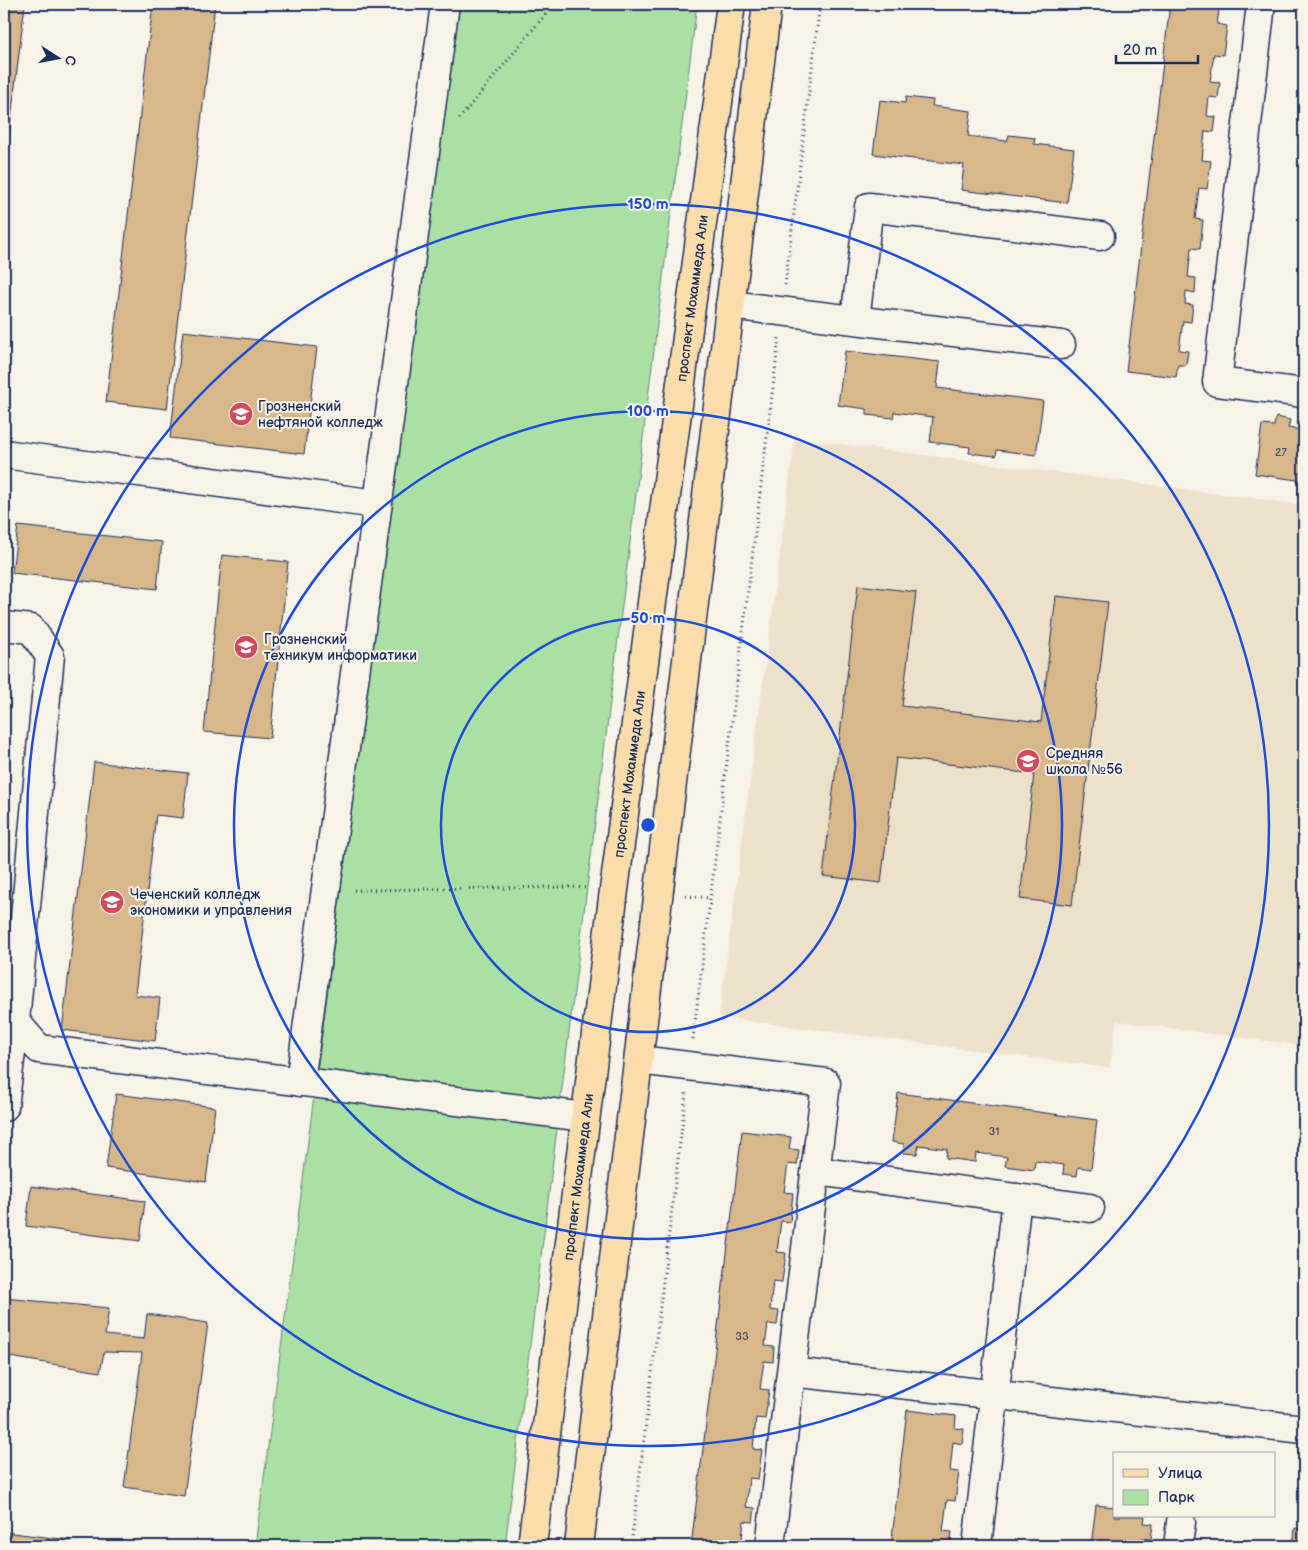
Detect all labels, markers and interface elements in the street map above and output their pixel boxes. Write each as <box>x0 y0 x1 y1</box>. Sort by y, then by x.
north arrow <box>32 32 82 82</box>
scale bar <box>1116 32 1198 64</box>
text: 20 m <box>1123 41 1157 60</box>
text: С <box>61 54 80 67</box>
text: 150 m <box>627 195 669 214</box>
street label: проспект Мохаммеда Али <box>673 214 712 383</box>
place label: Грозненский нефтяной колледж <box>258 398 383 431</box>
school or university icon: Грозненский нефтяной колледж <box>228 401 254 427</box>
text: 100 m <box>627 402 669 421</box>
house number: 27 <box>1275 446 1288 459</box>
text: 50 m <box>631 609 666 628</box>
place label: Грозненский техникум информатики <box>264 631 417 664</box>
school or university icon: Грозненский техникум информатики <box>233 634 259 660</box>
street label: проспект Мохаммеда Али <box>610 690 649 859</box>
place label: Средняя школа №56 <box>1046 745 1123 778</box>
school or university icon: Средняя школа №56 <box>1015 748 1041 774</box>
centre of rings <box>639 816 657 834</box>
place label: Чеченский колледж экономики и управления <box>130 886 292 919</box>
school or university icon: Чеченский колледж экономики и управления <box>99 889 125 915</box>
street label: проспект Мохаммеда Али <box>560 1092 598 1262</box>
house number: 31 <box>988 1125 1000 1138</box>
house number: 33 <box>735 1330 749 1343</box>
legend <box>1113 1452 1276 1518</box>
text: Улица <box>1158 1464 1203 1483</box>
text: Парк <box>1158 1488 1195 1507</box>

